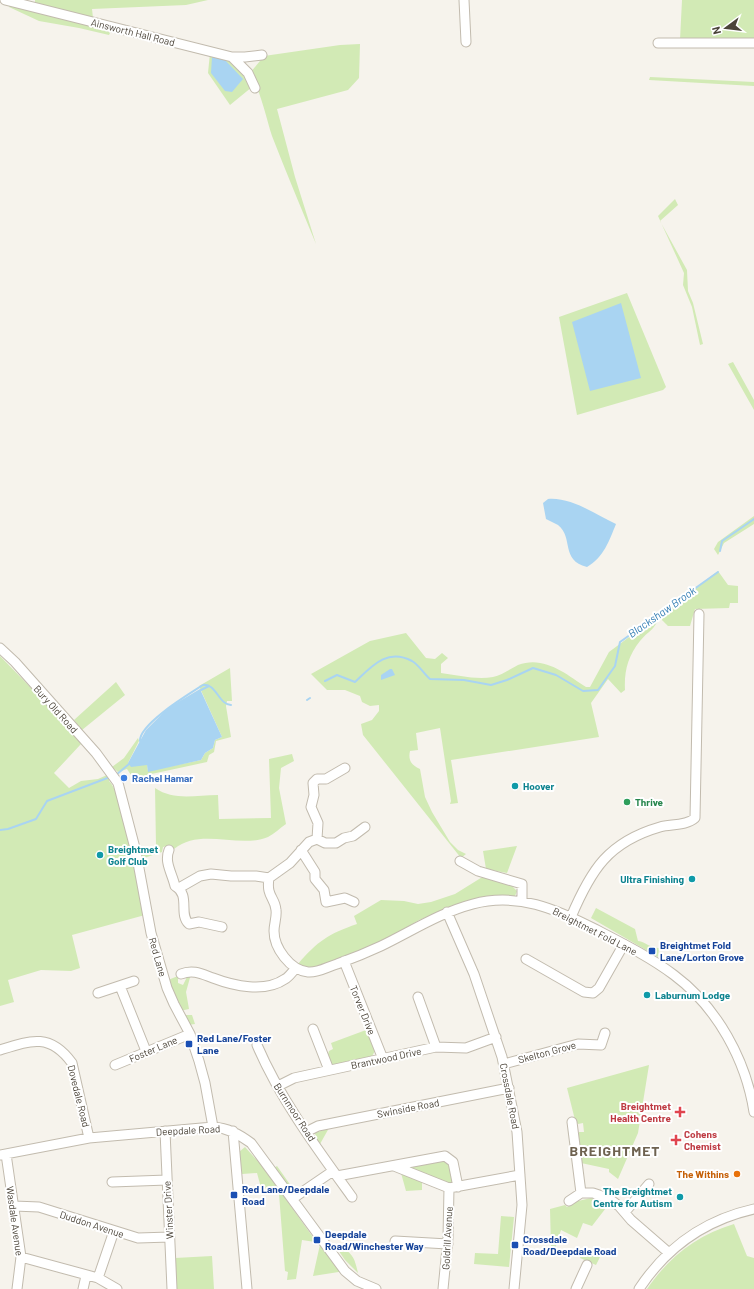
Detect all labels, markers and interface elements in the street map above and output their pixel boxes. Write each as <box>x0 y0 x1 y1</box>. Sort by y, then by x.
north arrow <box>706 8 746 48</box>
street label: Ainsworth Hall Road <box>90 16 176 48</box>
text: N <box>709 25 723 36</box>
water label: Blackshaw Brook <box>625 583 699 640</box>
street label: Bury Old Road <box>31 683 81 735</box>
place label: Rachel Hamar <box>132 772 193 784</box>
marker: Rachel Hamar <box>119 773 129 783</box>
place label: Hoover <box>523 780 554 792</box>
marker: Hoover <box>510 781 520 791</box>
place label: Thrive <box>635 796 664 808</box>
marker: Thrive <box>622 797 632 807</box>
place label: Breightmet Golf Club <box>108 843 158 867</box>
marker: Breightmet Golf Club <box>95 850 105 860</box>
place label: Ultra Finishing <box>620 873 684 885</box>
marker: Ultra Finishing <box>687 874 697 884</box>
street label: Breightmet Fold Lane <box>551 905 639 957</box>
street label: Red Lane <box>147 936 169 978</box>
place label: Breightmet Fold Lane/Lorton Grove <box>660 939 745 963</box>
marker: Breightmet Fold Lane/Lorton Grove <box>647 946 657 956</box>
street label: Torver Drive <box>348 984 378 1036</box>
place label: Laburnum Lodge <box>655 989 731 1001</box>
marker: Laburnum Lodge <box>642 990 652 1000</box>
place label: Red Lane/Foster Lane <box>197 1032 272 1056</box>
street label: Foster Lane <box>127 1033 179 1065</box>
marker: Red Lane/Foster Lane <box>184 1039 194 1049</box>
street label: Skelton Grove <box>517 1039 577 1065</box>
street label: Brantwood Drive <box>350 1045 422 1071</box>
street label: Crossdale Road <box>498 1062 522 1130</box>
street label: Dovedale Road <box>65 1064 93 1128</box>
street label: Burnmoor Road <box>272 1080 318 1144</box>
street label: Swinside Road <box>376 1096 440 1120</box>
place label: Breightmet Health Centre <box>610 1100 672 1124</box>
marker: Breightmet Health Centre <box>674 1106 686 1118</box>
street label: Deepdale Road <box>155 1122 221 1138</box>
place label: Cohens Chemist <box>684 1128 721 1152</box>
marker: Cohens Chemist <box>671 1135 681 1145</box>
district label: BREIGHTMET <box>569 1142 661 1159</box>
place label: The Withins <box>677 1168 729 1180</box>
marker: The Withins <box>732 1169 742 1179</box>
street label: Winster Drive <box>160 1181 176 1239</box>
place label: Red Lane/Deepdale Road <box>242 1183 330 1207</box>
street label: Wasdale Avenue <box>4 1185 26 1257</box>
place label: The Breightmet Centre for Autism <box>593 1185 672 1209</box>
marker: Red Lane/Deepdale Road <box>229 1190 239 1200</box>
marker: The Breightmet Centre for Autism <box>675 1192 685 1202</box>
street label: Goldrill Avenue <box>439 1206 455 1270</box>
street label: Duddon Avenue <box>58 1208 126 1240</box>
place label: Deepdale Road/Winchester Way <box>325 1228 424 1252</box>
place label: Crossdale Road/Deepdale Road <box>523 1233 617 1257</box>
marker: Deepdale Road/Winchester Way <box>312 1235 322 1245</box>
marker: Crossdale Road/Deepdale Road <box>510 1240 520 1250</box>

